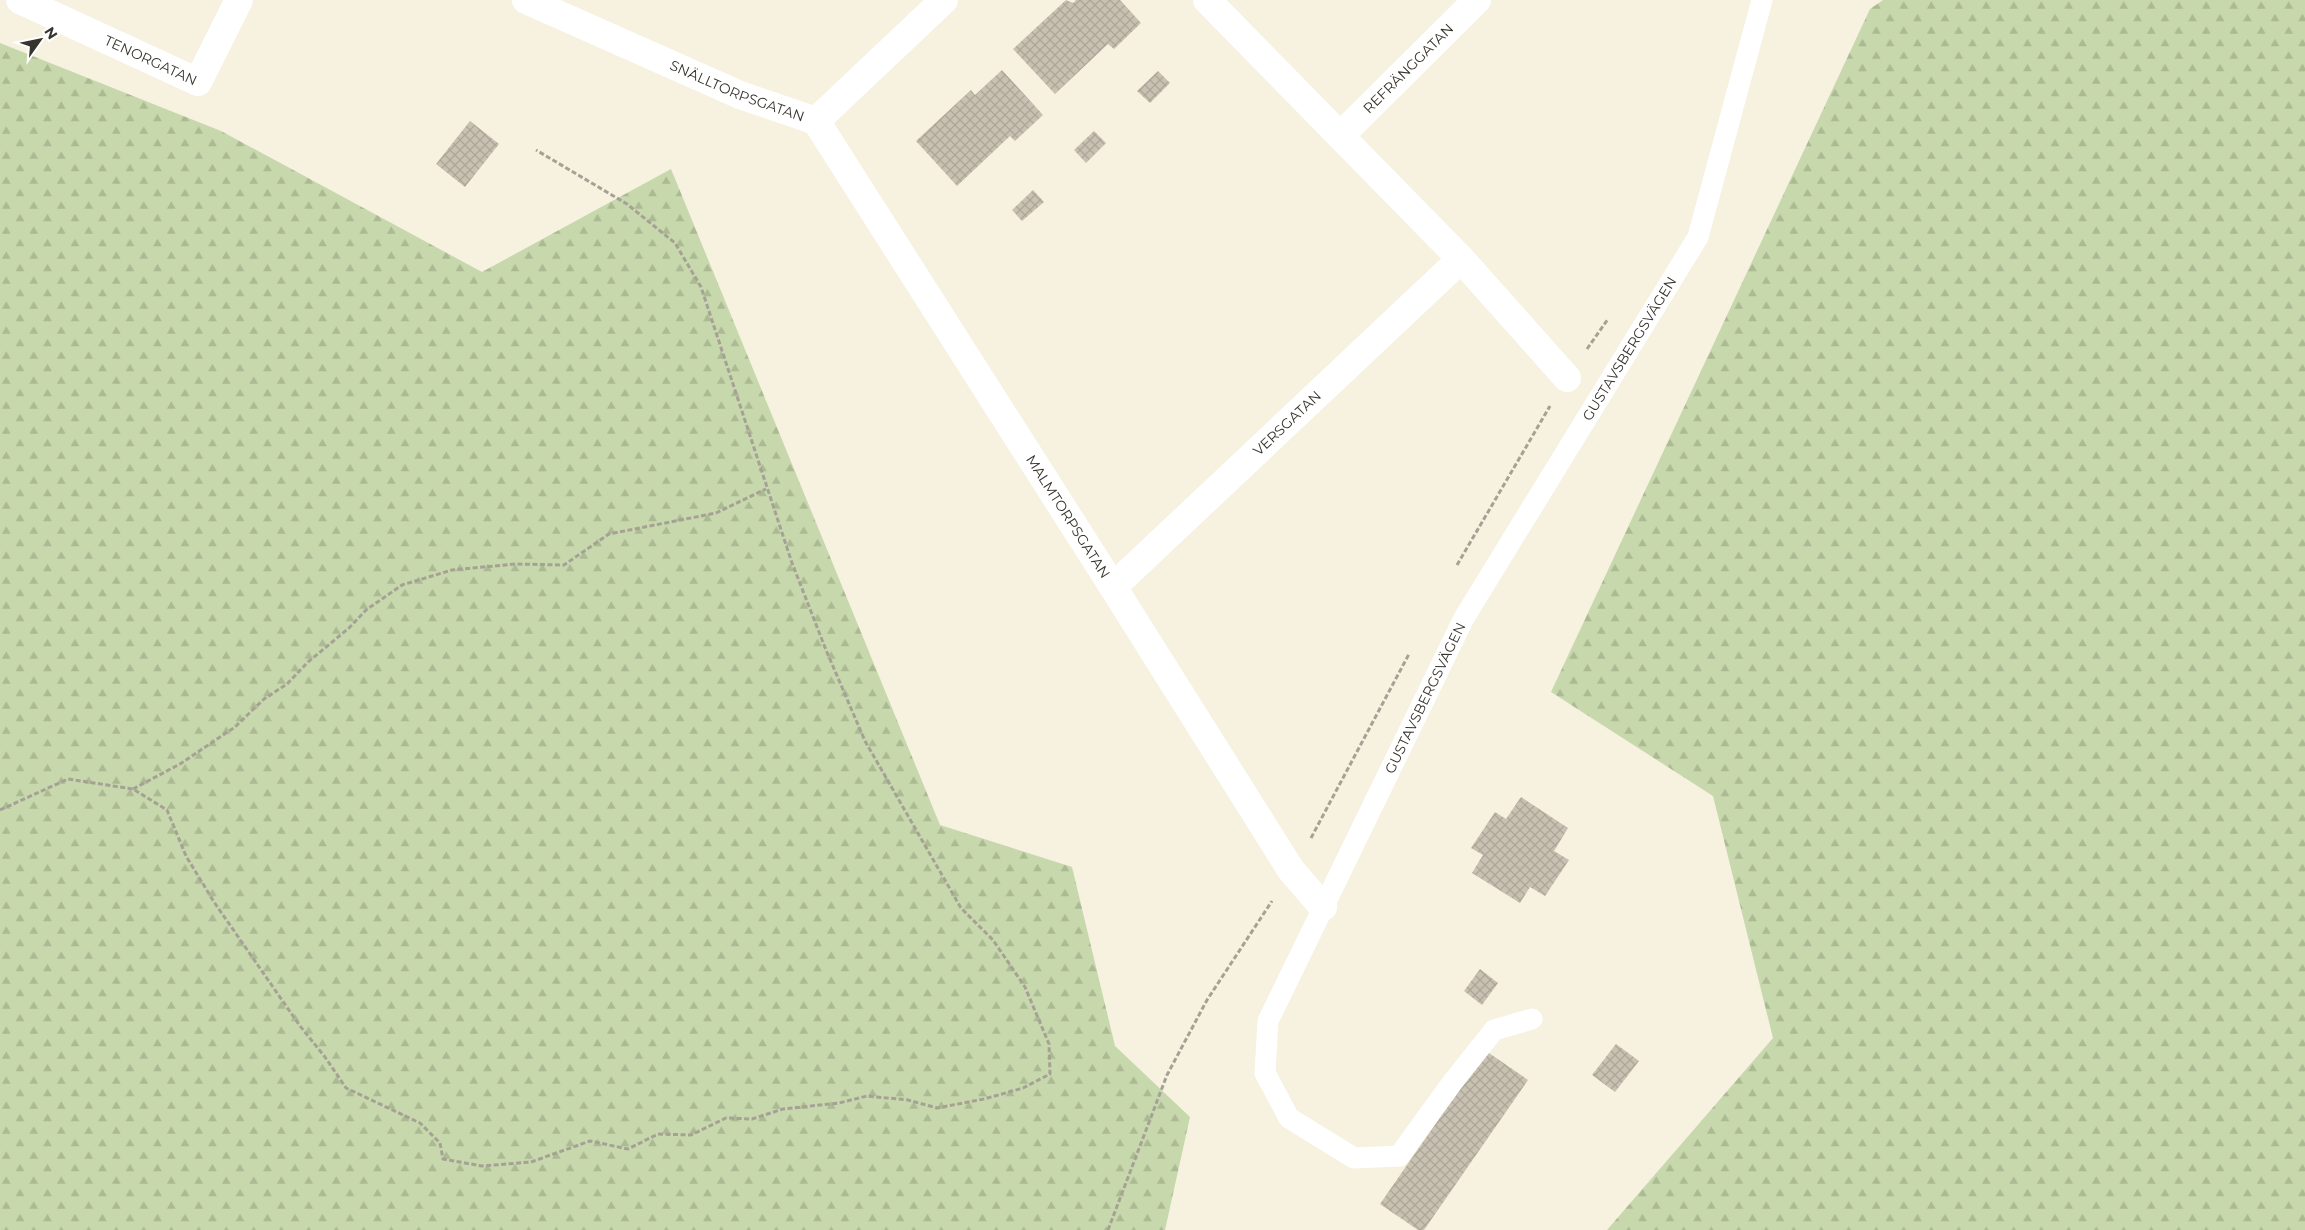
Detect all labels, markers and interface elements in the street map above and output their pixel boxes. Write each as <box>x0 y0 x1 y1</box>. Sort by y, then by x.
north arrow <box>15 15 65 65</box>
street label: REFRÄNGGATAN <box>1359 20 1457 117</box>
text: N <box>40 23 62 43</box>
street label: TENORGATAN <box>102 31 200 89</box>
street label: SNÄLLTORPSGATAN <box>667 56 807 125</box>
street label: GUSTAVSBERGSVÄGEN <box>1578 273 1680 424</box>
street label: VERSGATAN <box>1249 387 1325 459</box>
street label: MALMTORPSGATAN <box>1022 451 1114 582</box>
street label: GUSTAVSBERGSVÄGEN <box>1381 619 1469 777</box>

